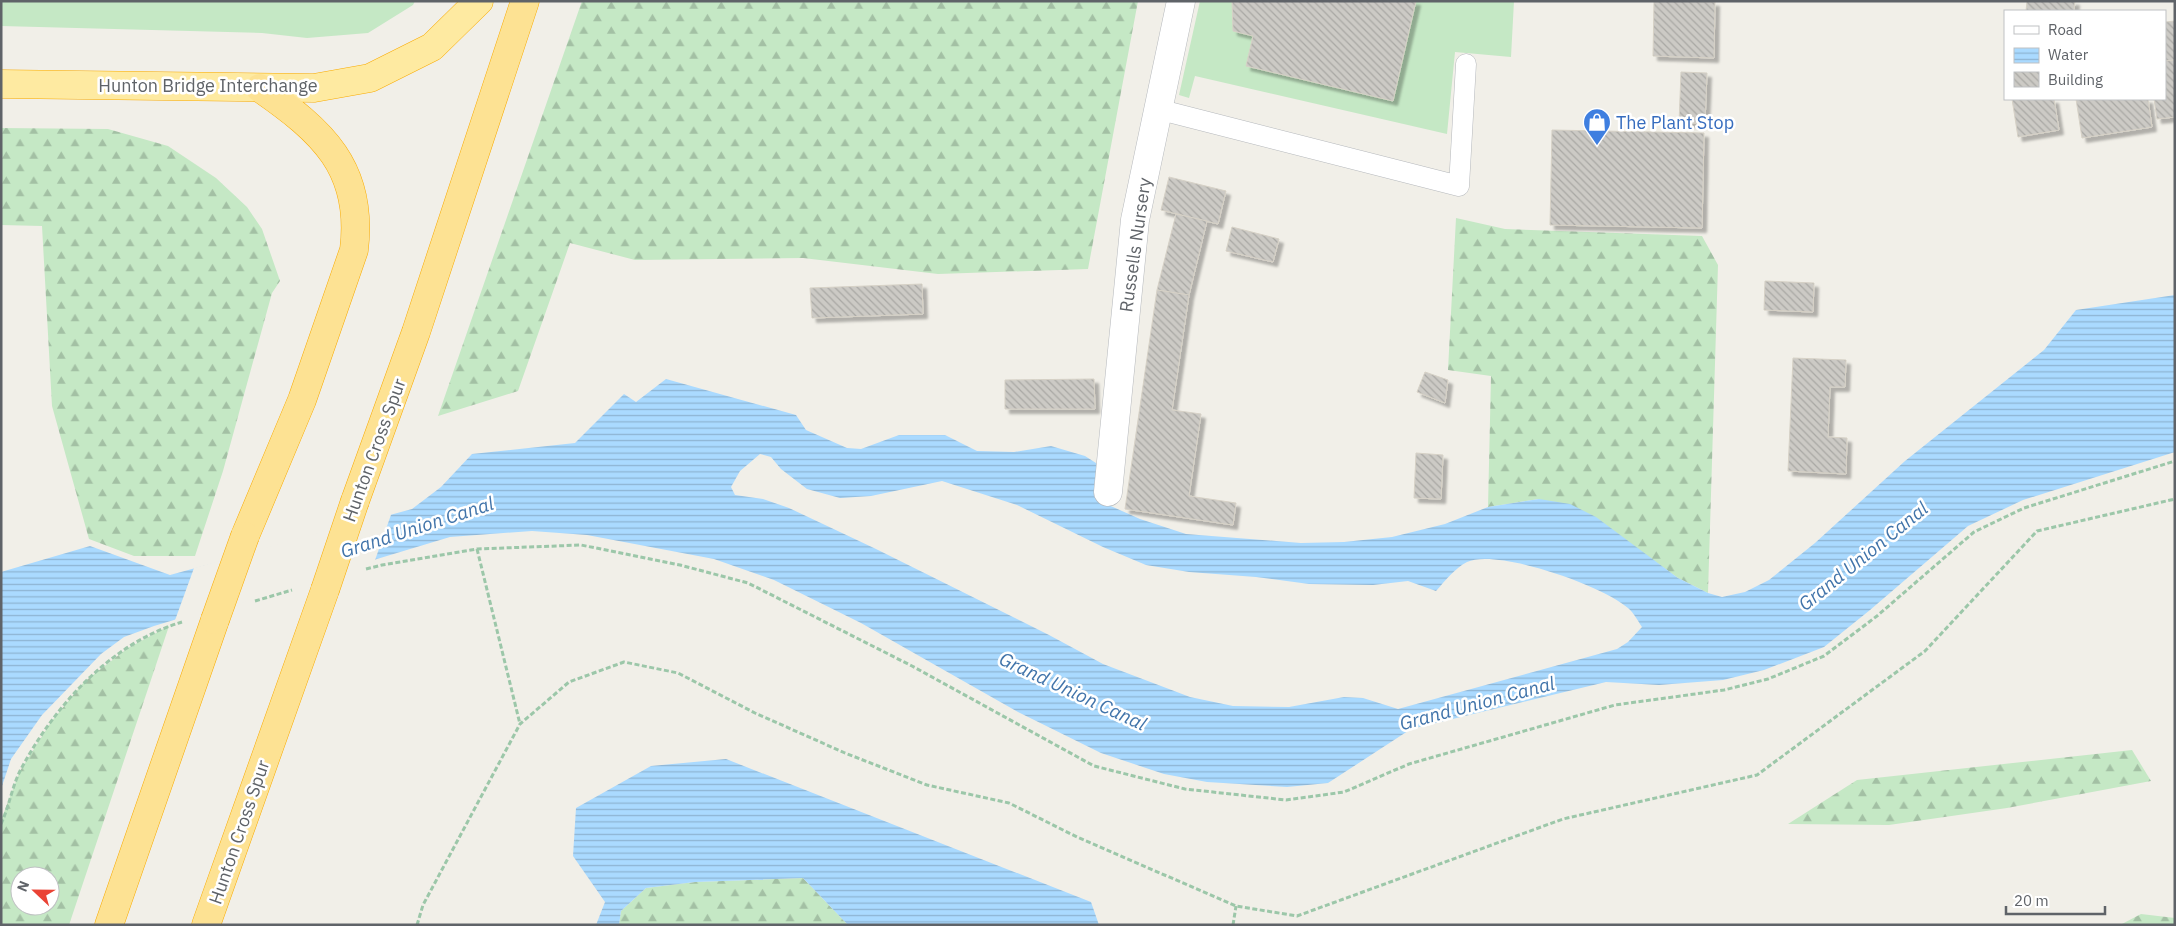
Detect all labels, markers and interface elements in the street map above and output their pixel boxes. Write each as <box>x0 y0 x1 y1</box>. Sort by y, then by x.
legend <box>2004 10 2166 100</box>
text: Road <box>2048 20 2083 39</box>
text: Water <box>2048 45 2089 64</box>
text: Building <box>2048 70 2103 89</box>
street label: Hunton Bridge Interchange <box>98 74 318 97</box>
shop icon: The Plant Stop <box>1582 107 1612 146</box>
place label: The Plant Stop <box>1616 111 1734 134</box>
street label: Russells Nursery <box>1114 176 1156 314</box>
street label: Hunton Cross Spur <box>337 375 411 525</box>
water label: Grand Union Canal <box>337 491 497 563</box>
water label: Grand Union Canal <box>1793 496 1933 616</box>
water label: Grand Union Canal <box>996 646 1150 736</box>
water label: Grand Union Canal <box>1397 671 1557 735</box>
street label: Hunton Cross Spur <box>204 756 275 907</box>
north arrow <box>10 866 60 916</box>
text: N <box>13 878 33 894</box>
scale bar <box>2006 884 2105 916</box>
text: 20 m <box>2014 891 2049 910</box>

